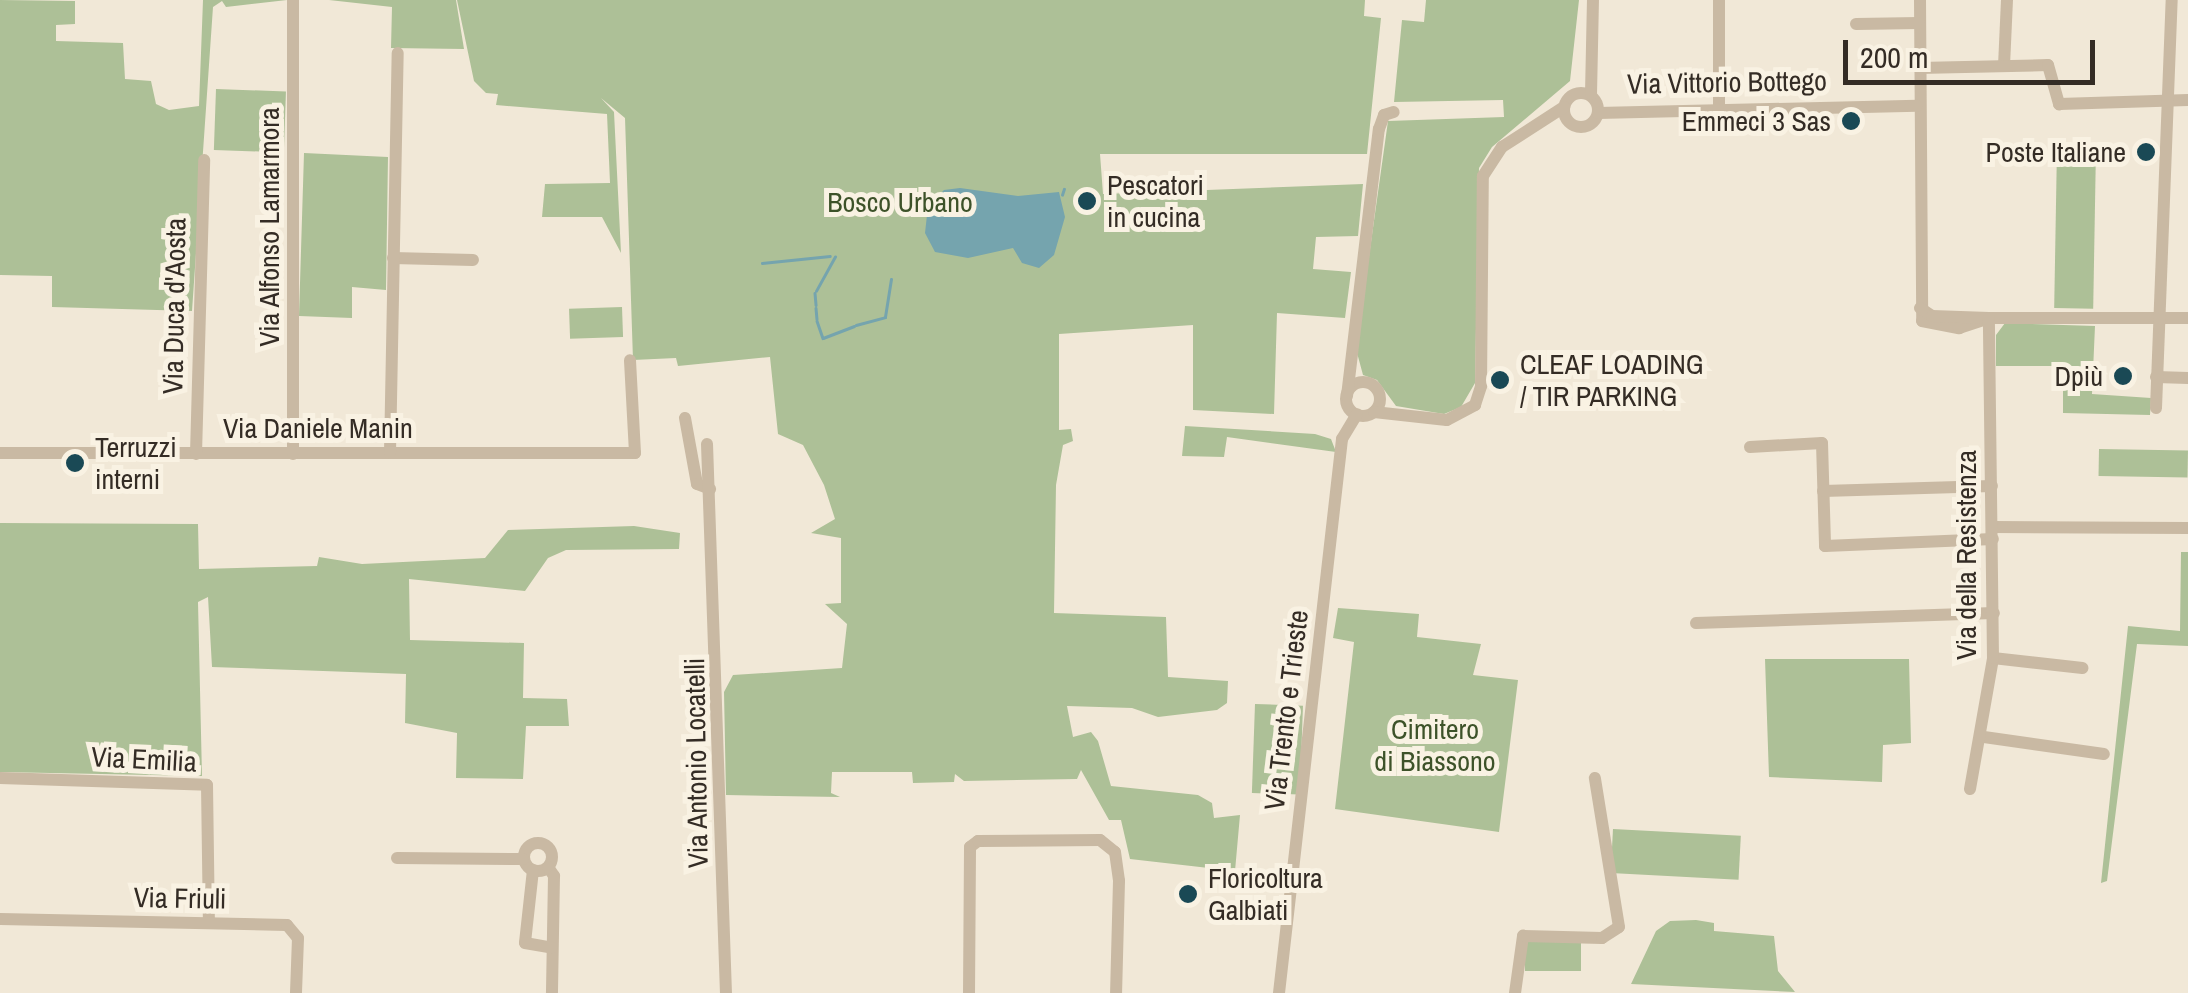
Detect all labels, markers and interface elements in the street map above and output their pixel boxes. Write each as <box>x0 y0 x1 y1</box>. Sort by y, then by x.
scale bar <box>1848 20 2100 82</box>
text: 200 m <box>1860 37 1928 77</box>
street label: Via Vittorio Bottego <box>1627 63 1827 101</box>
place label: Emmeci 3 Sas <box>1682 104 1831 138</box>
street label: Via Alfonso Lamarmora <box>252 107 286 347</box>
marker: Emmeci 3 Sas <box>1840 110 1862 132</box>
place label: Poste Italiane <box>1986 135 2126 169</box>
marker: Poste Italiane <box>2135 141 2157 163</box>
place label: Pescatori in cucina <box>1107 168 1204 234</box>
park label: Bosco Urbano <box>827 185 973 219</box>
marker: Pescatori in cucina <box>1076 190 1098 212</box>
street label: Via Duca d'Aosta <box>156 218 192 394</box>
place label: CLEAF LOADING / TIR PARKING <box>1520 347 1704 413</box>
place label: Dpiù <box>2055 359 2103 393</box>
marker: Dpiù <box>2112 365 2134 387</box>
marker: CLEAF LOADING / TIR PARKING <box>1489 369 1511 391</box>
street label: Via Daniele Manin <box>223 411 413 445</box>
place label: Terruzzi interni <box>95 430 177 496</box>
street label: Via della Resistenza <box>1949 450 1983 660</box>
marker: Terruzzi interni <box>64 452 86 474</box>
street label: Via Trento e Trieste <box>1257 608 1315 812</box>
street label: Via Antonio Locatelli <box>677 657 715 869</box>
park label: Cimitero di Biassono <box>1374 712 1496 778</box>
street label: Via Emilia <box>90 739 198 779</box>
place label: Floricoltura Galbiati <box>1208 861 1323 927</box>
street label: Via Friuli <box>133 880 227 916</box>
marker: Floricoltura Galbiati <box>1177 883 1199 905</box>

